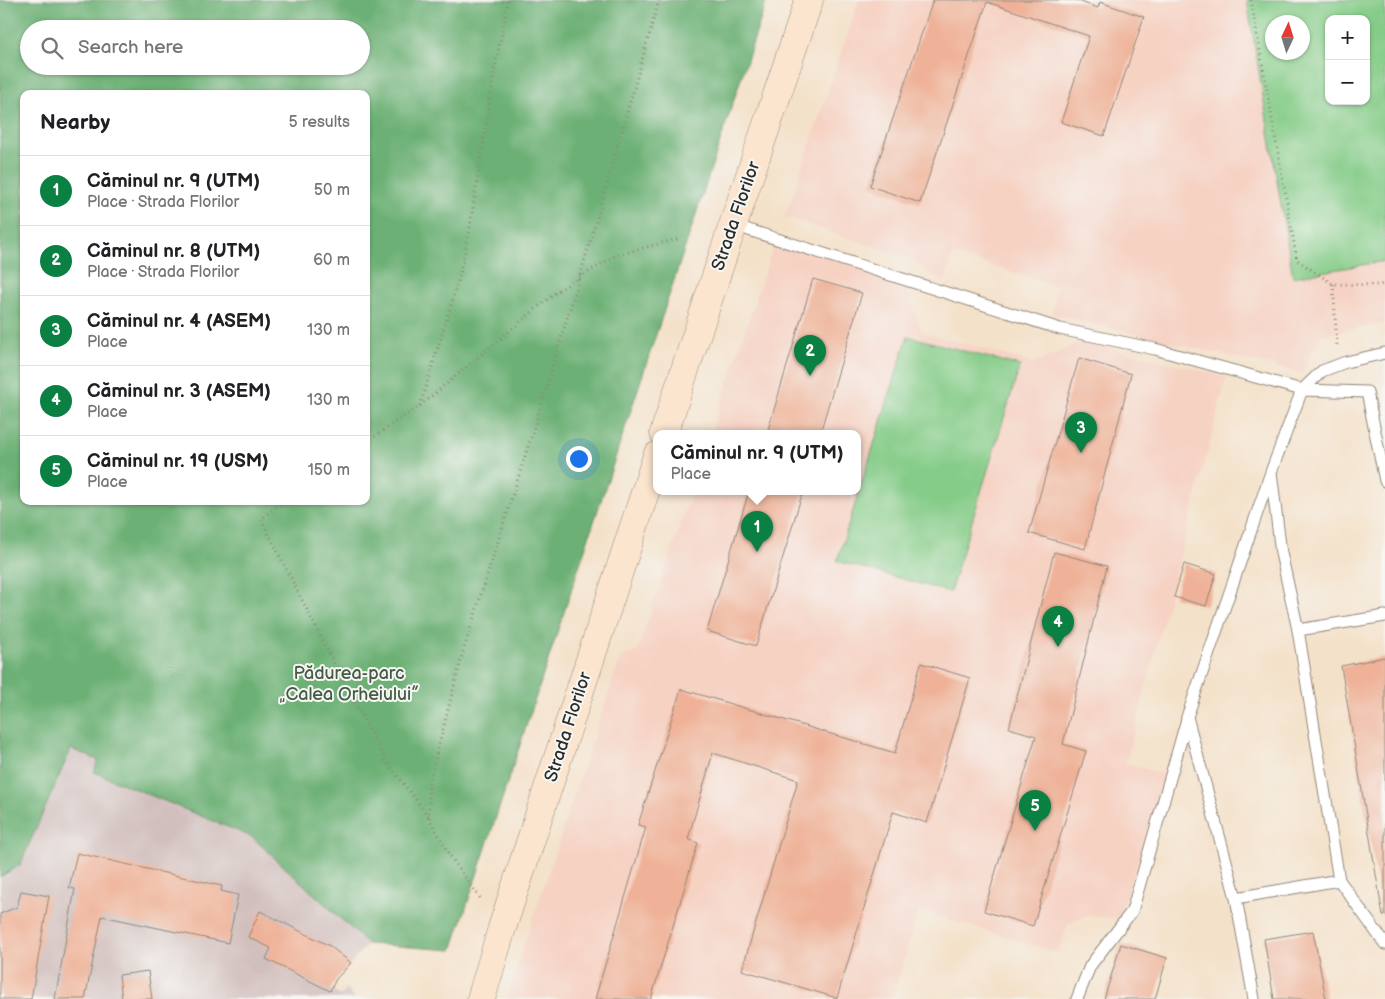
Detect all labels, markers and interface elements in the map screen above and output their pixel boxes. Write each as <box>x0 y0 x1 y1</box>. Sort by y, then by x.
north arrow <box>1265 15 1310 60</box>
map controls <box>1325 15 1370 105</box>
button: + <box>1325 15 1370 60</box>
search box <box>20 20 370 75</box>
icon: search <box>38 34 66 62</box>
text: Search here <box>78 36 183 59</box>
button: − <box>1325 60 1370 105</box>
text: Nearby <box>40 110 110 135</box>
text: 5 results <box>288 113 350 132</box>
street label: Strada Florilor <box>707 158 765 273</box>
text: Căminul nr. 9 (UTM) <box>87 170 260 193</box>
text: 1 <box>53 181 59 200</box>
text: 50 m <box>314 181 350 200</box>
text: Place · Strada Florilor <box>87 193 239 212</box>
text: Căminul nr. 8 (UTM) <box>87 240 260 263</box>
text: 2 <box>51 251 61 270</box>
text: 60 m <box>313 251 350 270</box>
text: Place · Strada Florilor <box>87 263 239 282</box>
text: Căminul nr. 4 (ASEM) <box>87 310 271 333</box>
text: 3 <box>51 321 61 340</box>
text: 130 m <box>307 321 350 340</box>
text: Place <box>87 333 128 352</box>
pin: 2 <box>794 335 826 376</box>
text: Căminul nr. 3 (ASEM) <box>87 380 271 403</box>
text: 4 <box>51 391 61 410</box>
text: 130 m <box>307 391 350 410</box>
text: Place <box>87 403 128 422</box>
pin: 3 <box>1065 412 1097 453</box>
popup <box>653 430 861 495</box>
text: Căminul nr. 9 (UTM) <box>671 442 843 465</box>
your location <box>566 446 592 472</box>
text: Căminul nr. 19 (USM) <box>87 450 269 473</box>
text: 5 <box>51 461 61 480</box>
text: 150 m <box>308 461 350 480</box>
text: Place <box>671 465 711 484</box>
text: Place <box>87 473 128 492</box>
pin: 1 <box>741 511 773 552</box>
pin: 4 <box>1042 606 1074 647</box>
park label: Pădurea-parc „Calea Orheiului” <box>279 663 419 705</box>
street label: Strada Florilor <box>540 669 596 785</box>
pin: 5 <box>1019 790 1051 831</box>

